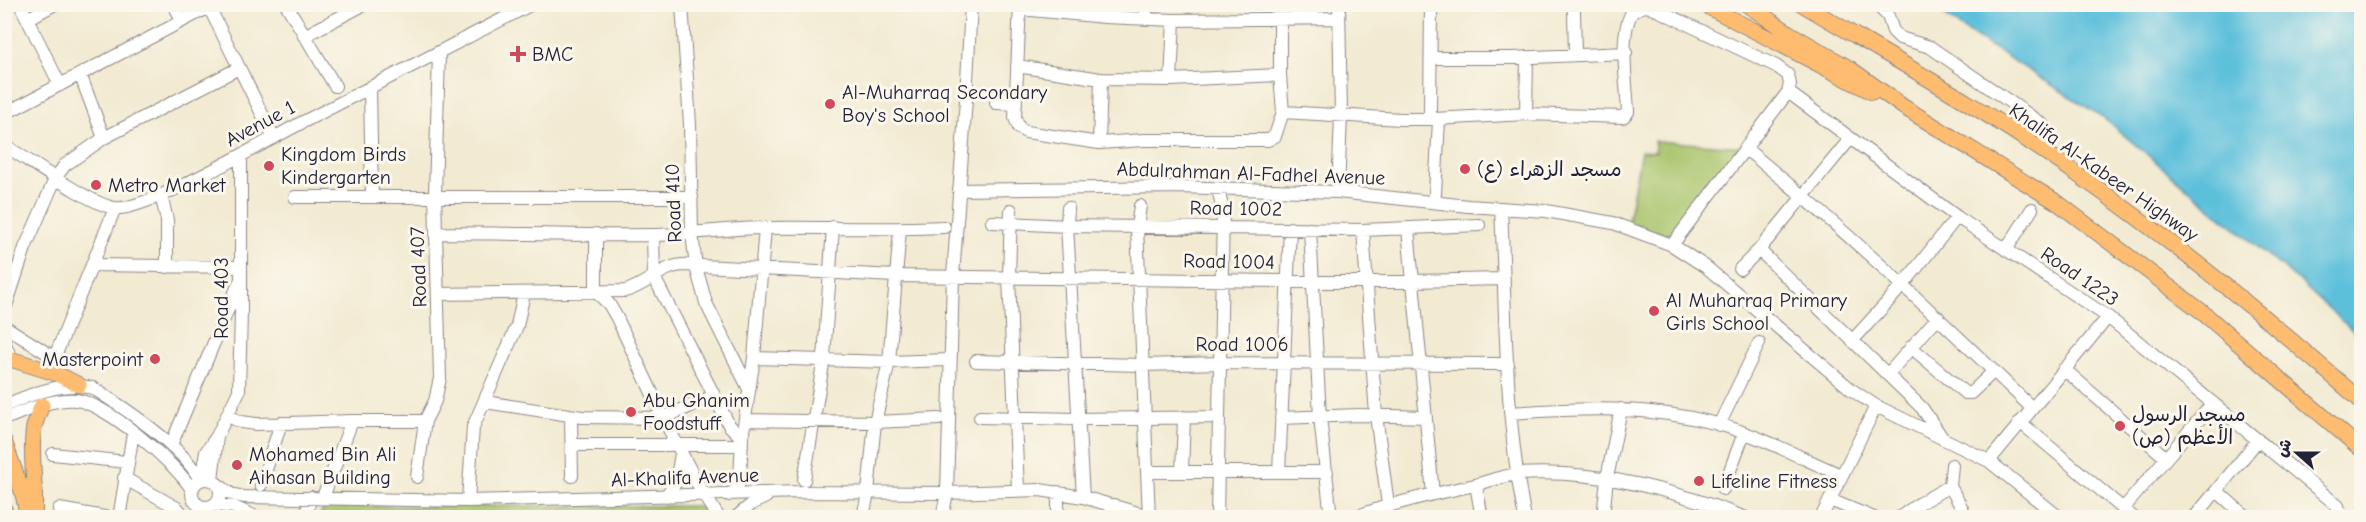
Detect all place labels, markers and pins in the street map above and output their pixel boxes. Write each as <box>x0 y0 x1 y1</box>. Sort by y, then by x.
place label: BMC <box>532 43 573 66</box>
marker: BMC <box>509 45 527 63</box>
place label: Al-Muharraq Secondary Boy's School <box>842 81 1047 127</box>
marker: Al-Muharraq Secondary Boy's School <box>823 97 837 111</box>
place label: Kingdom Birds Kindergarten <box>281 143 406 189</box>
place label: مسجد الزهراء (ع) <box>1477 158 1622 183</box>
marker: Kingdom Birds Kindergarten <box>262 159 276 173</box>
marker: مسجد الزهراء (ع) <box>1458 162 1472 176</box>
place label: Metro Market <box>108 174 227 197</box>
marker: Metro Market <box>89 178 103 192</box>
place label: Al Muharraq Primary Girls School <box>1666 289 1847 335</box>
marker: Al Muharraq Primary Girls School <box>1647 304 1661 318</box>
place label: Masterpoint <box>42 348 144 371</box>
marker: Masterpoint <box>148 352 162 366</box>
place label: Abu Ghanim Foodstuff <box>643 389 750 435</box>
place label: مسجد الرسول الأعظم (ص) <box>2132 403 2246 452</box>
marker: Abu Ghanim Foodstuff <box>624 405 638 419</box>
marker: مسجد الرسول الأعظم (ص) <box>2113 419 2127 433</box>
place label: Mohamed Bin Ali Aihasan Building <box>249 443 396 489</box>
marker: Mohamed Bin Ali Aihasan Building <box>230 458 244 472</box>
place label: Lifeline Fitness <box>1711 470 1837 493</box>
marker: Lifeline Fitness <box>1692 474 1706 488</box>

